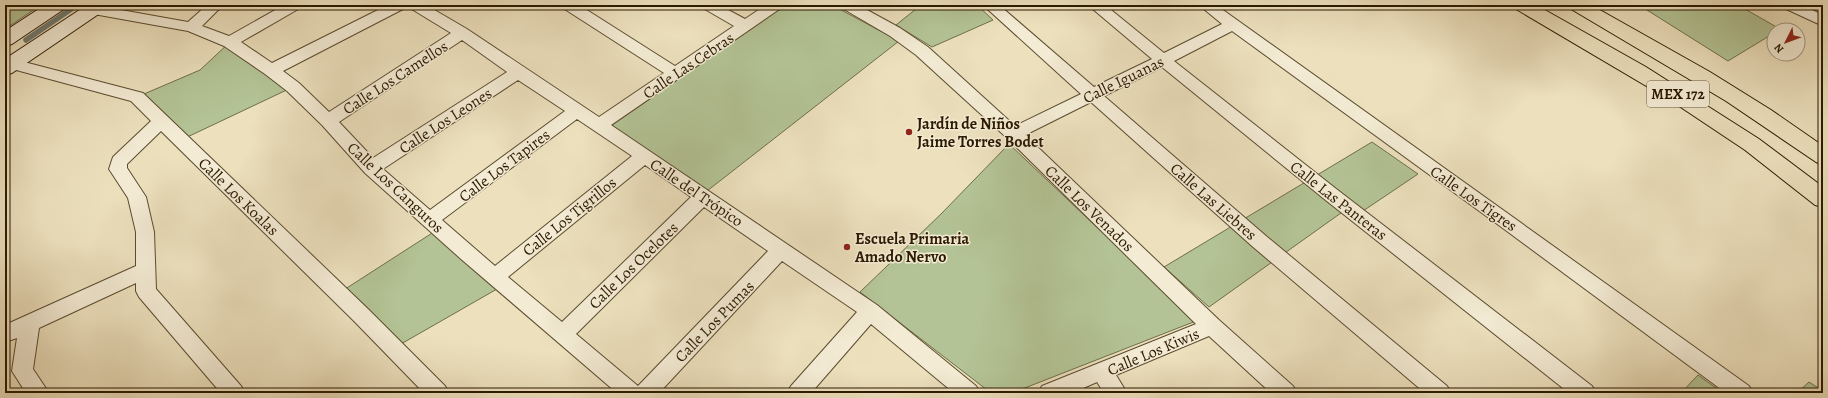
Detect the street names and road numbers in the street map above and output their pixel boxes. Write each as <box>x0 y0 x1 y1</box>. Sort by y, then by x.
street label: Calle Las Cebras <box>639 27 739 104</box>
street label: Calle Los Camellos <box>339 36 452 120</box>
street label: Calle Iguanas <box>1079 51 1168 109</box>
road number: MEX 172 <box>1647 81 1709 107</box>
street label: Calle Los Leones <box>395 82 496 159</box>
street label: Calle Los Tapires <box>454 124 555 207</box>
street label: Calle Los Canguros <box>342 137 448 238</box>
street label: Calle Los Koalas <box>193 153 283 241</box>
street label: Calle del Trópico <box>645 153 747 232</box>
street label: Calle Las Panteras <box>1285 156 1392 246</box>
street label: Calle Las Liebres <box>1165 158 1261 246</box>
street label: Calle Los Venados <box>1040 160 1139 257</box>
street label: Calle Los Tigres <box>1425 161 1521 237</box>
street label: Calle Los Tigrillos <box>518 172 621 261</box>
street label: Calle Los Ocelotes <box>584 217 683 314</box>
street label: Calle Los Pumas <box>670 276 759 367</box>
street label: Calle Los Kiwis <box>1104 323 1203 381</box>

